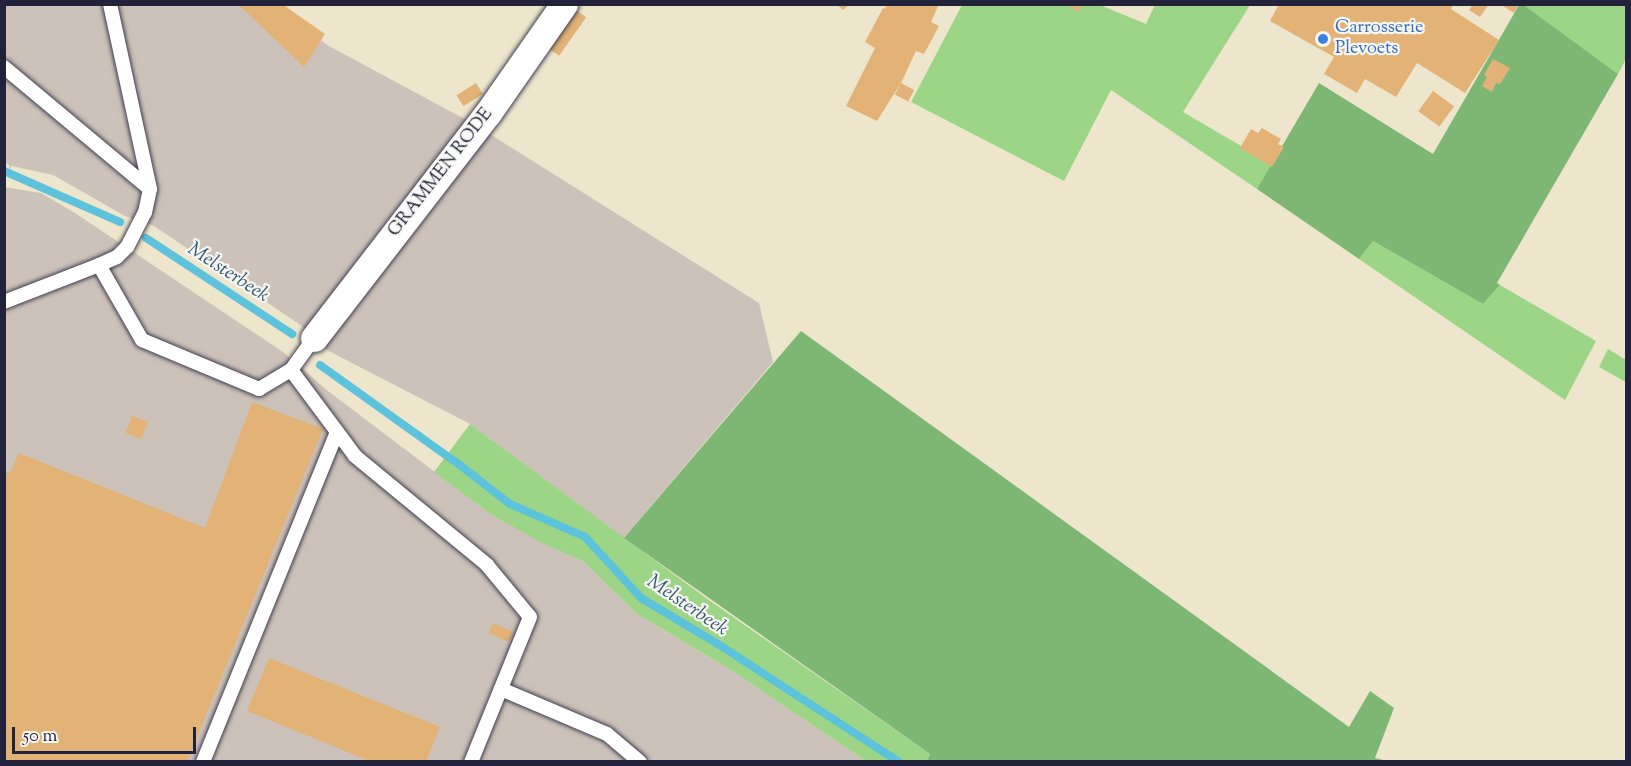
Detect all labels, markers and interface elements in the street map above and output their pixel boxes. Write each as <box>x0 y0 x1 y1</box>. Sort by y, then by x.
place label: Carrosserie Plevoets <box>1335 18 1423 60</box>
marker: Carrosserie Plevoets <box>1316 32 1330 46</box>
street label: GRAMMEN RODE <box>384 104 498 242</box>
water label: Melsterbeek <box>183 238 273 308</box>
water label: Melsterbeek <box>642 570 732 642</box>
scale bar <box>15 715 200 753</box>
text: 50 m <box>23 724 57 750</box>

